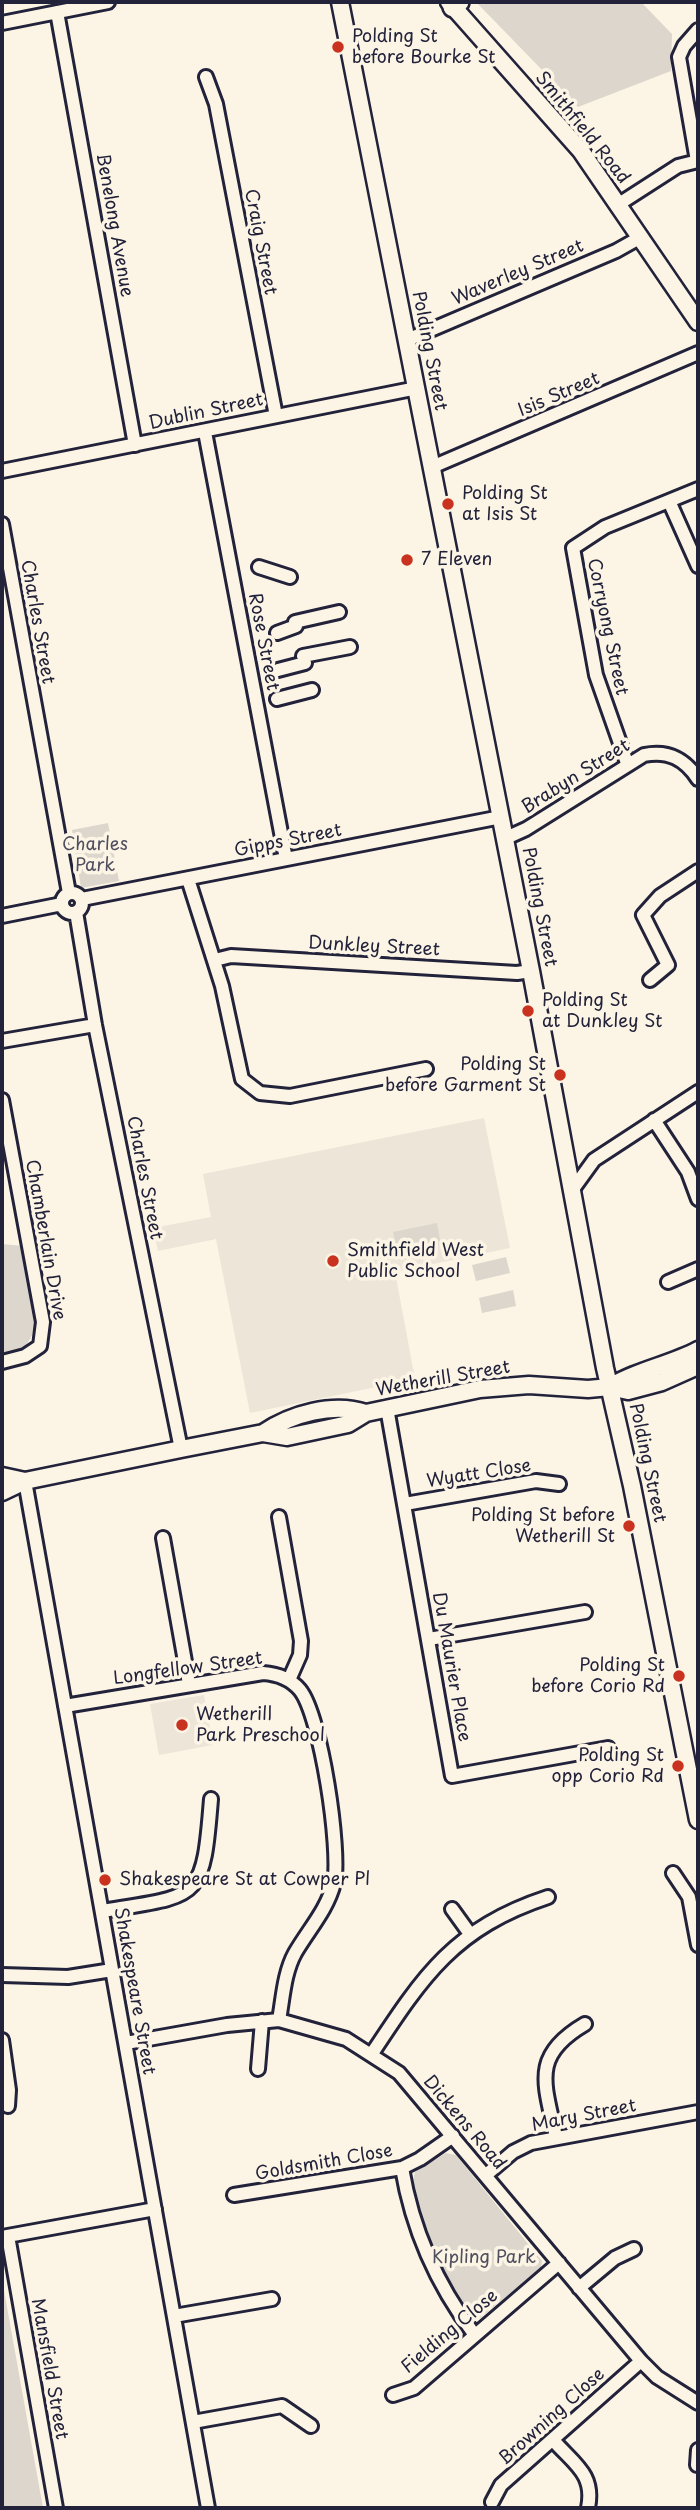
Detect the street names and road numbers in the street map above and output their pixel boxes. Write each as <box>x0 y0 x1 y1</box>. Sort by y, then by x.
street label: Smithfield Road <box>530 68 634 188</box>
street label: Benelong Avenue <box>91 151 137 299</box>
street label: Craig Street <box>239 187 281 297</box>
street label: Waverley Street <box>449 236 587 310</box>
street label: Polding Street <box>407 289 451 413</box>
street label: Isis Street <box>515 368 603 422</box>
street label: Dublin Street <box>147 389 265 435</box>
street label: Corryong Street <box>582 557 632 697</box>
street label: Charles Street <box>15 558 59 686</box>
street label: Rose Street <box>243 591 283 693</box>
street label: Brabyn Street <box>518 735 634 819</box>
street label: Gipps Street <box>232 820 344 862</box>
street label: Polding Street <box>517 845 561 969</box>
street label: Dunkley Street <box>308 933 440 961</box>
street label: Charles Street <box>121 1114 167 1242</box>
street label: Chamberlain Drive <box>20 1158 70 1322</box>
street label: Wetherill Street <box>374 1357 512 1401</box>
street label: Polding Street <box>624 1401 670 1525</box>
street label: Wyatt Close <box>425 1455 533 1493</box>
street label: Du Maurier Place <box>427 1590 475 1744</box>
street label: Longfellow Street <box>112 1648 264 1690</box>
street label: Shakespeare Street <box>109 1906 159 2076</box>
street label: Dickens Road <box>418 2071 510 2175</box>
street label: Mary Street <box>530 2095 638 2137</box>
street label: Goldsmith Close <box>254 2140 394 2186</box>
street label: Fielding Close <box>397 2285 503 2379</box>
street label: Mansfield Street <box>26 2297 72 2441</box>
street label: Browning Close <box>495 2364 609 2470</box>

